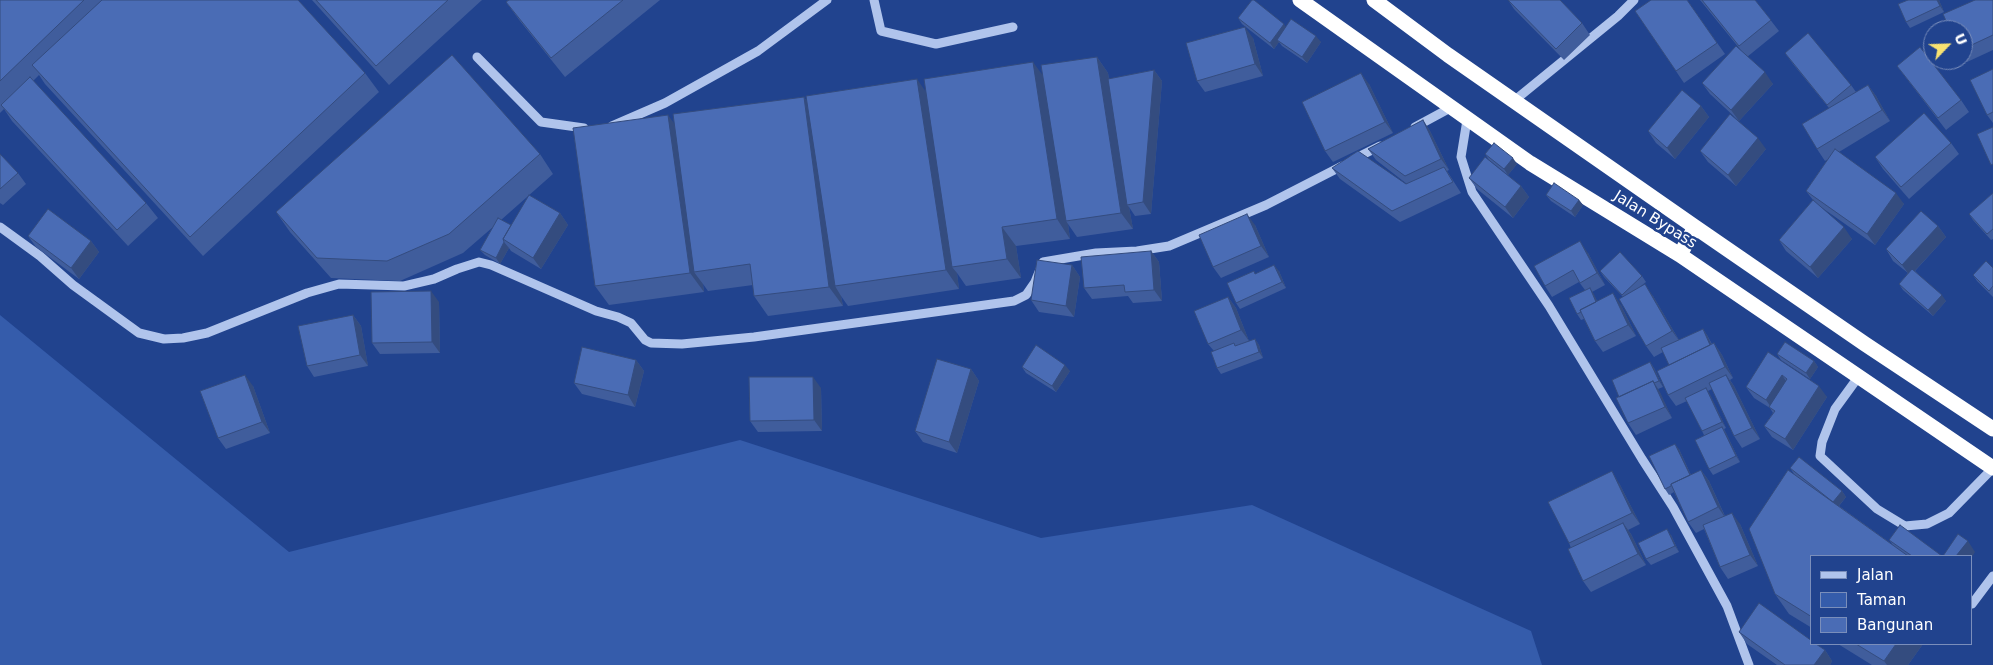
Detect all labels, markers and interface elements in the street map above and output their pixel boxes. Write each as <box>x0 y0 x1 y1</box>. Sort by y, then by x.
north arrow <box>1923 20 1973 70</box>
text: U <box>1951 31 1970 48</box>
street label: Jalan Bypass <box>1610 187 1700 253</box>
legend <box>1810 555 1973 645</box>
text: Jalan <box>1857 566 1893 584</box>
text: Taman <box>1857 591 1906 609</box>
text: Bangunan <box>1857 616 1933 634</box>

